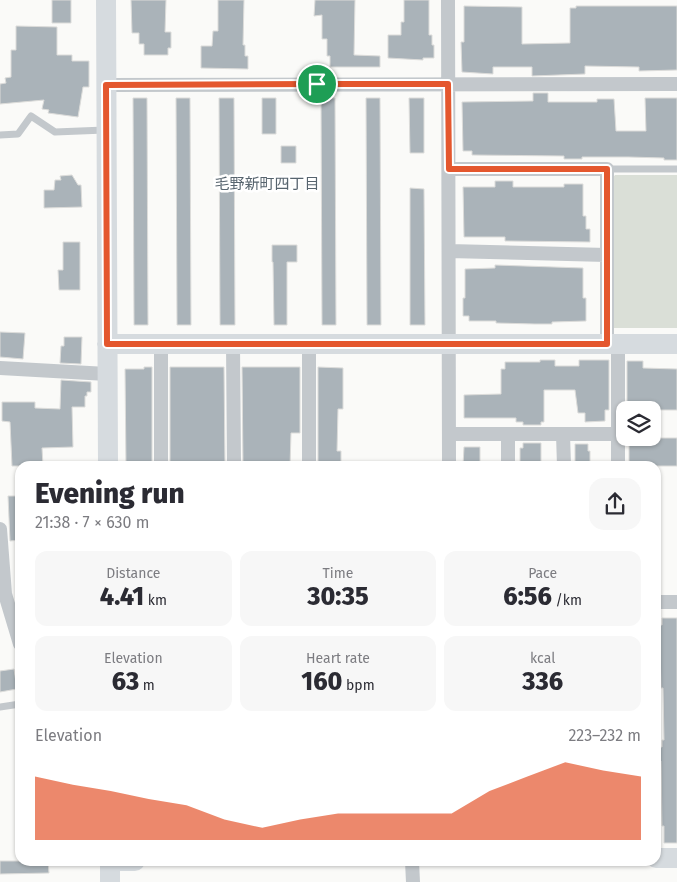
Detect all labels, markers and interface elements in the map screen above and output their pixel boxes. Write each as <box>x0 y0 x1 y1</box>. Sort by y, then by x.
pin <box>296 63 338 105</box>
icon: arrive <box>303 70 331 98</box>
district label: 毛野新町四丁目 <box>214 175 320 193</box>
map controls <box>616 401 661 446</box>
button: layers <box>616 401 661 446</box>
text: Evening run <box>35 477 185 510</box>
button: share <box>589 478 641 530</box>
text: 21:38 · 7 × 630 m <box>35 513 149 532</box>
text: Distance <box>106 565 160 582</box>
text: Time <box>323 565 353 582</box>
text: Pace <box>528 565 557 582</box>
text: 4.41 <box>100 582 144 612</box>
text: 30:35 <box>307 582 369 612</box>
text: 6:56 <box>503 582 552 612</box>
text: km <box>144 592 167 609</box>
text: /km <box>552 592 582 609</box>
text: Elevation <box>104 650 163 667</box>
text: Heart rate <box>306 650 370 667</box>
text: kcal <box>530 650 555 667</box>
text: 63 <box>112 667 139 697</box>
text: 160 <box>301 667 342 697</box>
text: 336 <box>522 667 563 697</box>
text: m <box>139 677 155 694</box>
text: bpm <box>342 677 375 694</box>
text: Elevation <box>35 726 102 745</box>
text: 223–232 m <box>568 726 641 745</box>

